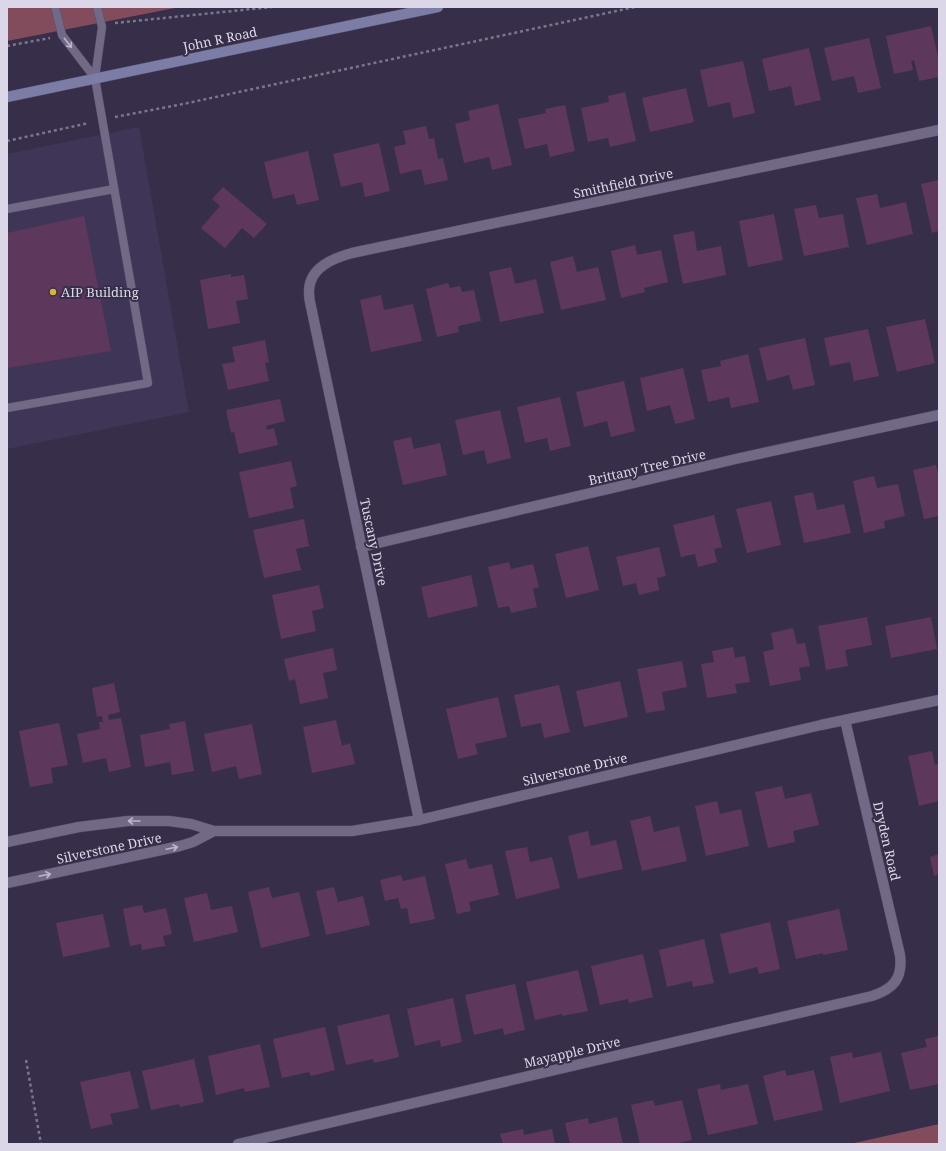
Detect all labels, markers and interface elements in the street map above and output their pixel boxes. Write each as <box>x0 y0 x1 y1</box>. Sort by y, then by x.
street label: John R Road <box>180 22 259 56</box>
one-way arrow <box>63 38 72 49</box>
street label: Smithfield Drive <box>571 164 675 202</box>
place label: AIP Building <box>61 283 139 301</box>
marker: AIP Building <box>48 287 58 297</box>
street label: Brittany Tree Drive <box>587 445 707 489</box>
street label: Tuscany Drive <box>356 497 392 587</box>
street label: Silverstone Drive <box>521 748 629 790</box>
street label: Dryden Road <box>869 800 905 882</box>
one-way arrow <box>128 817 141 825</box>
street label: Silverstone Drive <box>55 828 163 868</box>
one-way arrow <box>165 843 178 851</box>
one-way arrow <box>38 870 51 878</box>
street label: Mayapple Drive <box>522 1032 622 1072</box>

